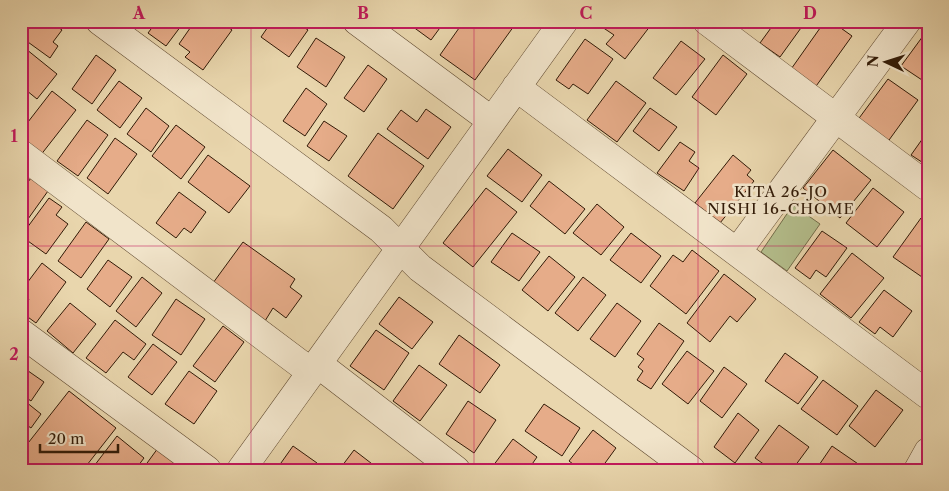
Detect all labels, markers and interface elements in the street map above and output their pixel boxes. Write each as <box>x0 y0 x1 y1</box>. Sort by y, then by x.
text: A <box>132 3 146 23</box>
text: B <box>357 3 369 23</box>
text: C <box>580 3 592 23</box>
text: D <box>803 3 817 23</box>
north arrow <box>862 38 912 88</box>
text: N <box>864 54 882 68</box>
text: 1 <box>10 126 18 146</box>
district label: KITA 26-JO NISHI 16-CHOME <box>707 182 855 218</box>
text: 2 <box>9 344 19 364</box>
scale bar <box>40 421 118 453</box>
text: 20 m <box>48 429 84 448</box>

